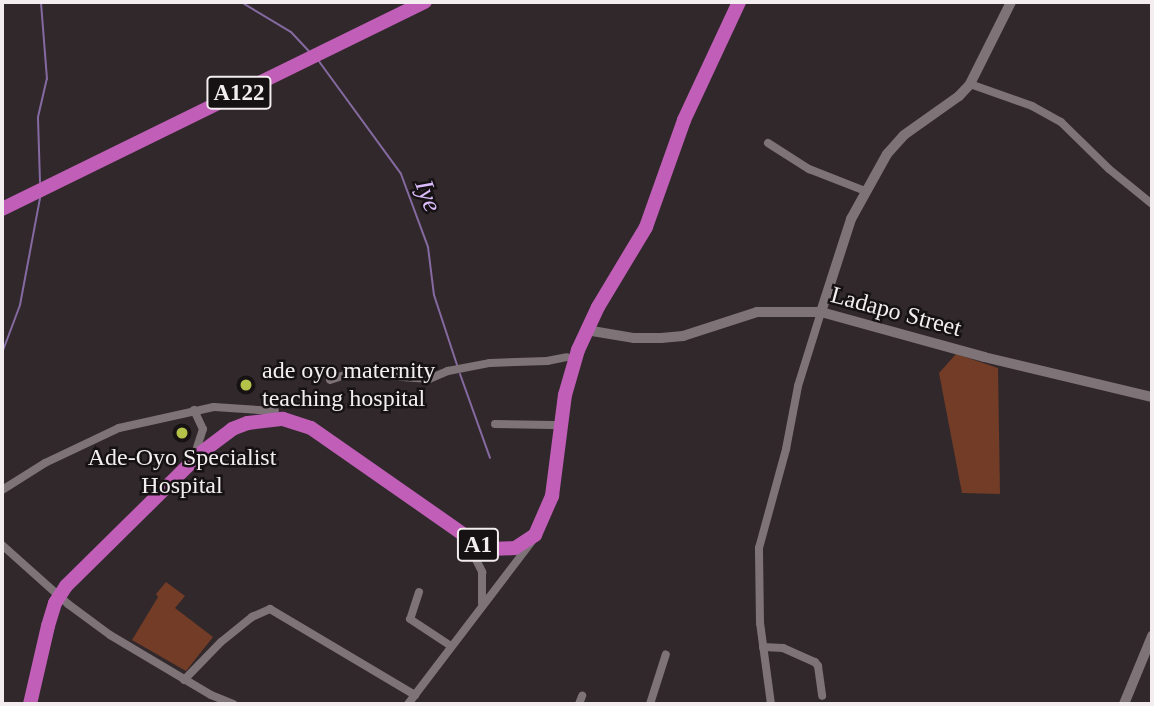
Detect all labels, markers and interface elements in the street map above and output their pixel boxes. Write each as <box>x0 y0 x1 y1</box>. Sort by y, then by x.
road number: A122 <box>206 74 272 113</box>
water label: Iye <box>408 176 448 216</box>
street label: Ladapo Street <box>828 281 964 343</box>
place label: ade oyo maternity teaching hospital <box>262 357 435 413</box>
marker: ade oyo maternity teaching hospital <box>236 375 256 395</box>
marker: Ade-Oyo Specialist Hospital <box>174 425 190 441</box>
place label: Ade-Oyo Specialist Hospital <box>88 444 276 500</box>
road number: A1 <box>455 526 501 565</box>

